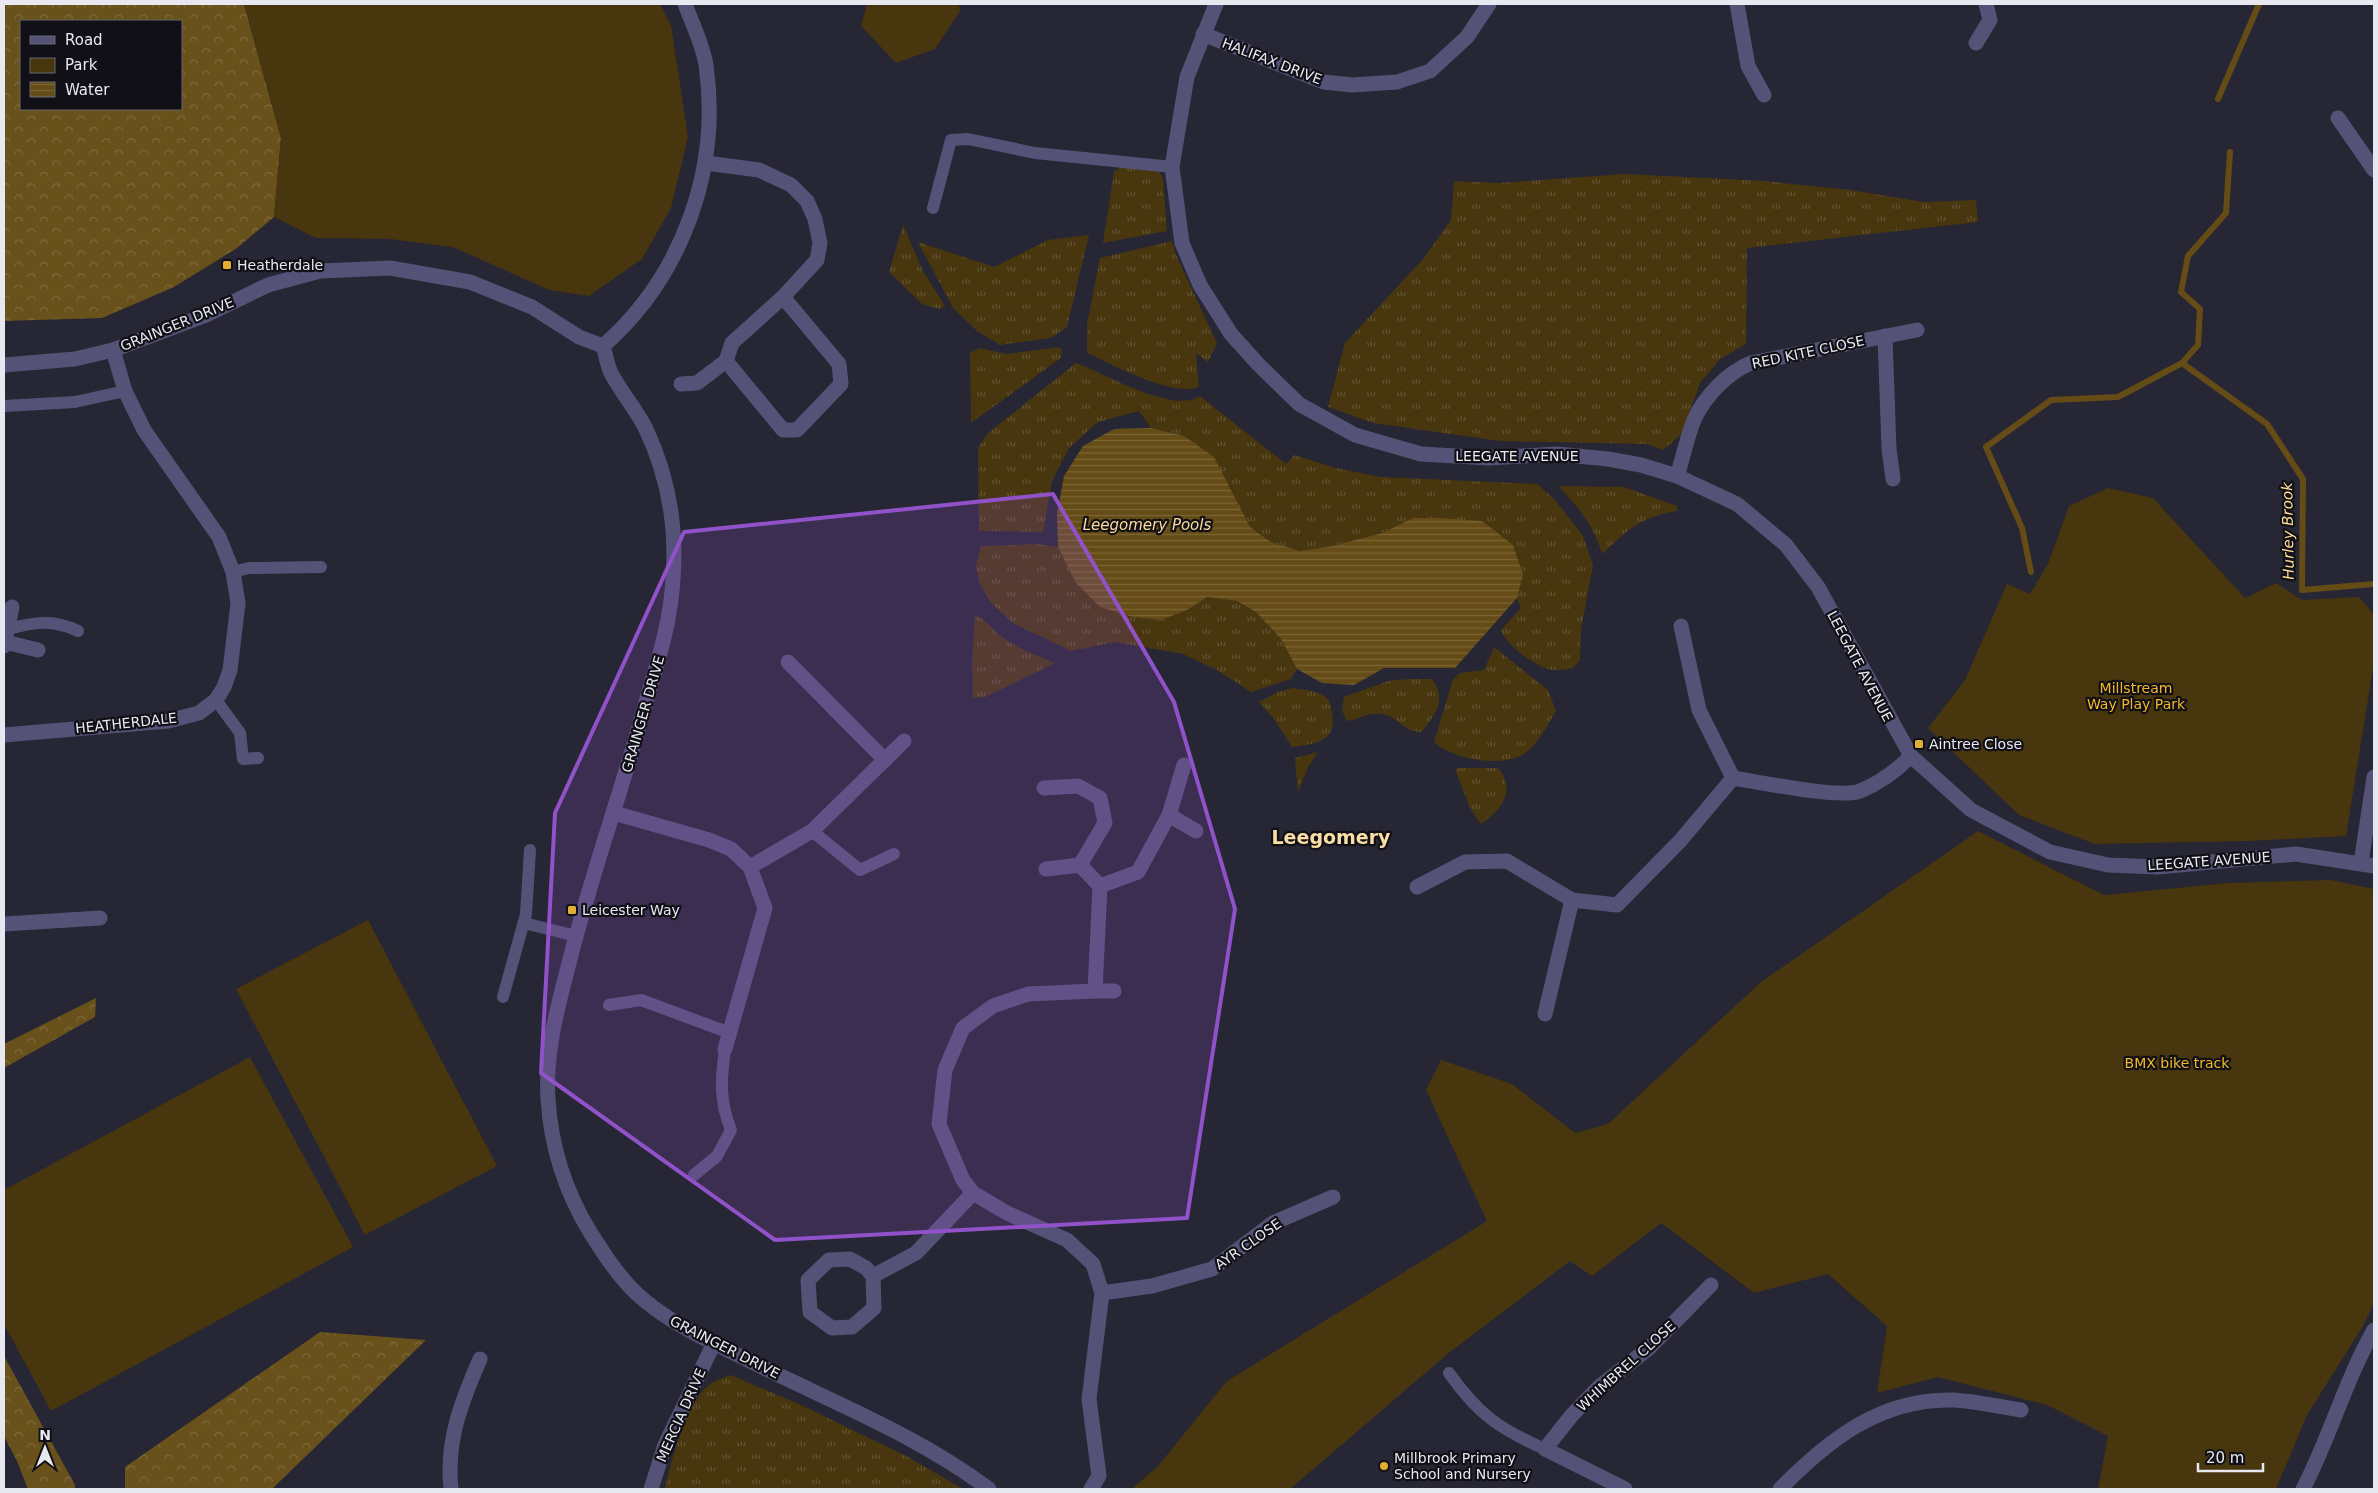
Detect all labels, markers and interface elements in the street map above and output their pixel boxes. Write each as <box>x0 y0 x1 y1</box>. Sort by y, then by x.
legend <box>20 20 182 110</box>
text: Road <box>65 31 103 49</box>
street label: HALIFAX DRIVE <box>1220 35 1324 87</box>
text: Park <box>65 56 98 74</box>
text: Water <box>65 81 110 99</box>
place label: Heatherdale <box>237 257 323 273</box>
marker: Heatherdale <box>221 259 233 271</box>
street label: GRAINGER DRIVE <box>118 294 236 354</box>
street label: RED KITE CLOSE <box>1750 332 1866 372</box>
street label: LEEGATE AVENUE <box>1455 448 1579 464</box>
water label: Hurley Brook <box>2278 481 2298 580</box>
water label: Leegomery Pools <box>1083 516 1211 534</box>
street label: LEEGATE AVENUE <box>1824 608 1896 724</box>
street label: GRAINGER DRIVE <box>619 654 667 774</box>
park label: Millstream Way Play Park <box>2087 680 2186 712</box>
street label: HEATHERDALE <box>74 710 178 736</box>
place label: Aintree Close <box>1929 736 2022 752</box>
marker: Aintree Close <box>1913 738 1925 750</box>
district label: Leegomery <box>1272 826 1391 848</box>
street label: LEEGATE AVENUE <box>2147 849 2271 873</box>
place label: Leicester Way <box>582 902 680 918</box>
marker: Leicester Way <box>566 904 578 916</box>
park label: BMX bike track <box>2125 1055 2230 1071</box>
street label: AYR CLOSE <box>1212 1215 1284 1273</box>
street label: GRAINGER DRIVE <box>667 1312 783 1382</box>
street label: WHIMBREL CLOSE <box>1574 1318 1678 1414</box>
street label: MERCIA DRIVE <box>653 1366 709 1464</box>
north arrow <box>20 1423 70 1473</box>
text: N <box>39 1427 51 1443</box>
scale bar <box>2198 1440 2263 1472</box>
text: 20 m <box>2206 1449 2244 1467</box>
place label: Millbrook Primary School and Nursery <box>1394 1450 1531 1482</box>
marker: Millbrook Primary School and Nursery <box>1378 1460 1390 1472</box>

